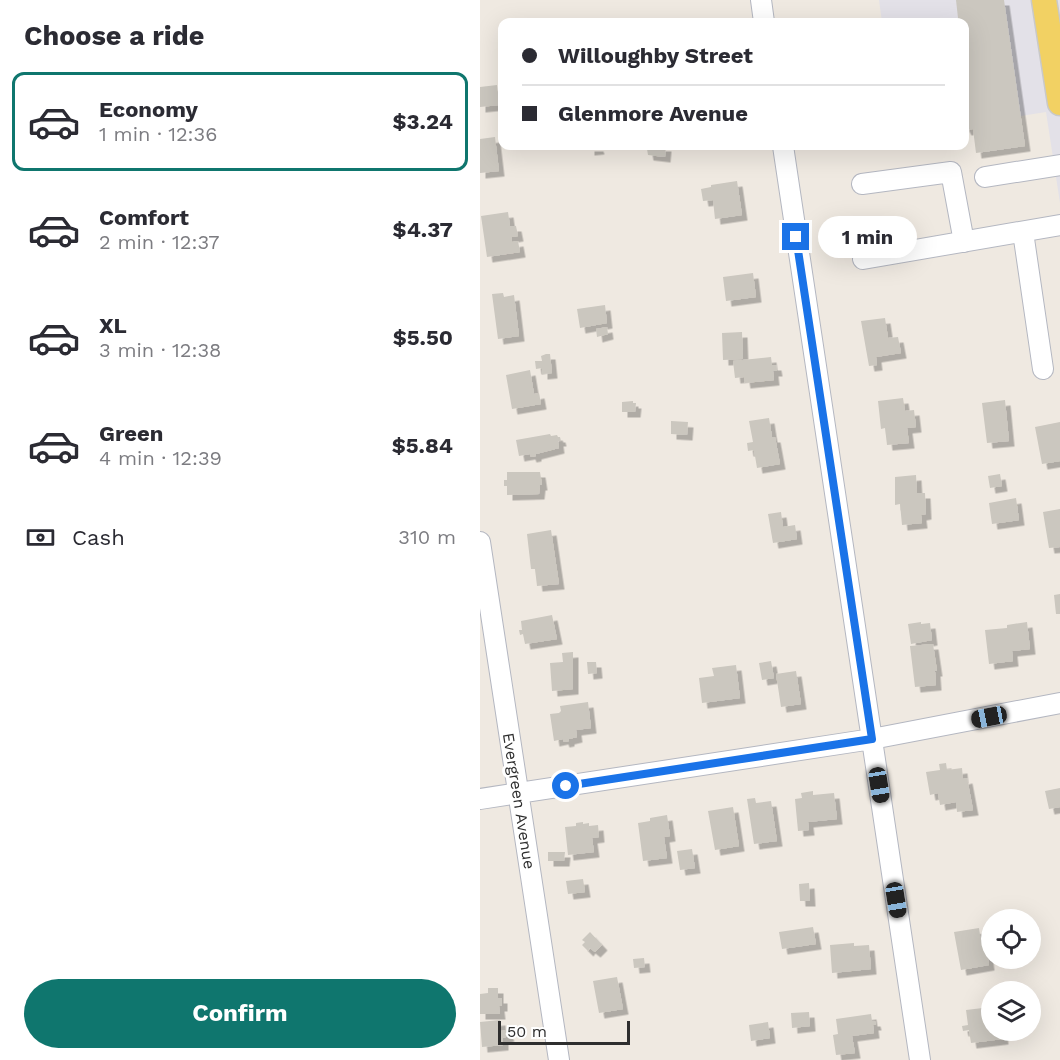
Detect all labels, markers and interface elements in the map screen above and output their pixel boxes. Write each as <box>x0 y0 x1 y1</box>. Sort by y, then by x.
text: Choose a ride <box>24 20 204 52</box>
text: Willoughby Street <box>558 43 753 68</box>
icon: car <box>27 95 81 149</box>
text: Economy <box>99 97 198 122</box>
text: Glenmore Avenue <box>558 101 748 126</box>
text: $3.24 <box>392 109 453 134</box>
text: 1 min · 12:36 <box>99 122 217 146</box>
icon: car <box>27 203 81 257</box>
text: Comfort <box>99 205 189 230</box>
callout: 1 min <box>817 216 916 258</box>
text: $4.37 <box>393 217 453 242</box>
route end <box>782 223 809 250</box>
text: 1 min <box>842 225 893 249</box>
text: 2 min · 12:37 <box>99 230 219 254</box>
icon: car <box>27 311 81 365</box>
text: XL <box>99 313 127 338</box>
text: $5.50 <box>393 325 453 350</box>
text: 3 min · 12:38 <box>99 338 221 362</box>
icon: car <box>27 419 81 473</box>
text: Green <box>99 421 163 446</box>
text: $5.84 <box>392 433 453 458</box>
text: 4 min · 12:39 <box>99 446 222 470</box>
icon: cash <box>24 521 57 554</box>
text: Cash <box>72 525 125 550</box>
text: 310 m <box>398 525 456 549</box>
car <box>970 705 1008 729</box>
street label: Evergreen Avenue <box>499 731 539 871</box>
car <box>867 766 891 804</box>
route start <box>552 772 579 799</box>
car <box>884 881 908 919</box>
map controls <box>981 909 1041 1041</box>
button: locate <box>981 909 1041 969</box>
button: Confirm <box>24 979 456 1048</box>
button: layers <box>981 981 1041 1041</box>
scale bar <box>498 1018 630 1046</box>
text: 50 m <box>507 1022 547 1041</box>

